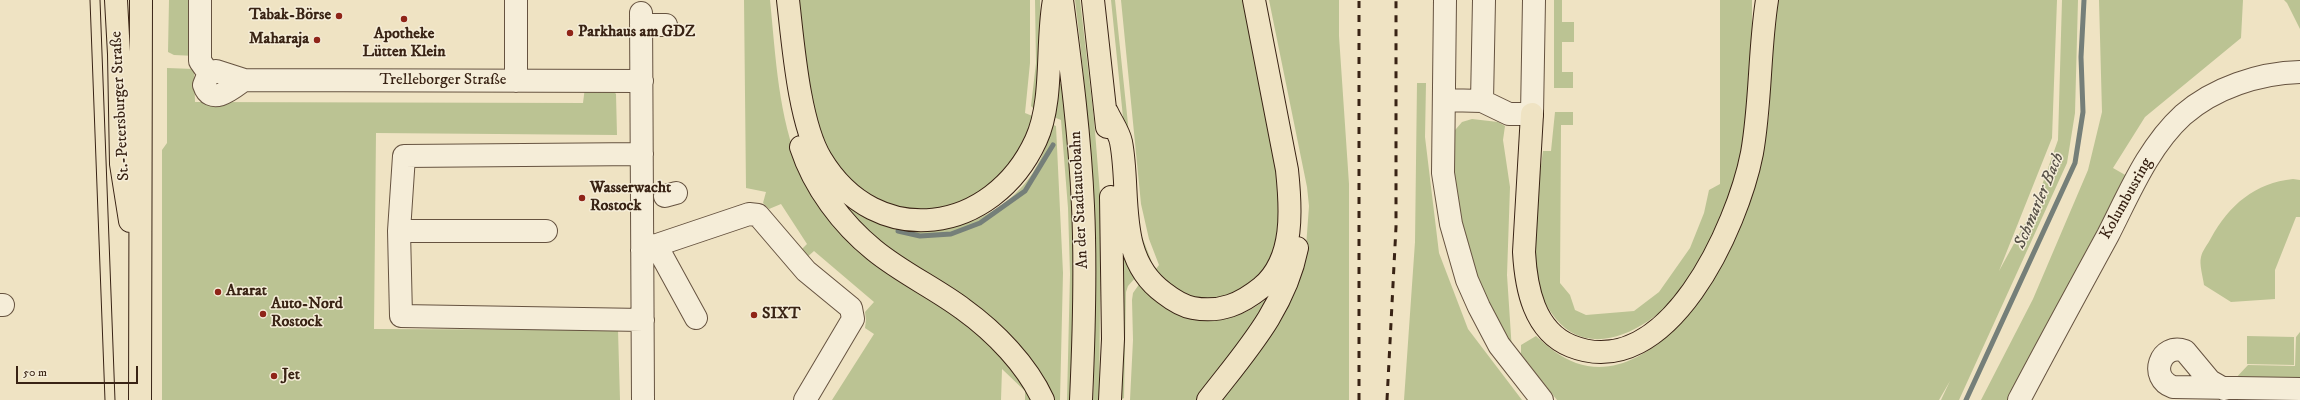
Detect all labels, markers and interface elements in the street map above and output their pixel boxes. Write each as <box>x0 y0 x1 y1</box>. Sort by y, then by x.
place label: Tabak-Börse <box>249 6 331 26</box>
marker: Tabak-Börse <box>334 11 344 21</box>
marker: Apotheke Lütten Klein <box>399 14 409 24</box>
place label: Parkhaus am GDZ <box>578 23 695 43</box>
place label: Apotheke Lütten Klein <box>362 25 446 63</box>
marker: Parkhaus am GDZ <box>565 28 575 38</box>
place label: Maharaja <box>249 30 309 50</box>
street label: St.-Petersburger Straße <box>107 31 135 181</box>
marker: Maharaja <box>312 35 322 45</box>
street label: Trelleborger Straße <box>380 71 506 91</box>
street label: An der Stadtautobahn <box>1067 131 1093 269</box>
water label: Schmarler Bach <box>2011 150 2069 252</box>
street label: Kolumbusring <box>2097 155 2157 243</box>
place label: Wasserwacht Rostock <box>590 179 671 217</box>
marker: Wasserwacht Rostock <box>577 193 587 203</box>
place label: Ararat <box>226 282 267 302</box>
marker: Ararat <box>213 287 223 297</box>
place label: Auto-Nord Rostock <box>271 295 343 333</box>
place label: SIXT <box>762 305 801 325</box>
marker: Auto-Nord Rostock <box>258 309 268 319</box>
marker: SIXT <box>749 310 759 320</box>
scale bar <box>18 358 140 384</box>
text: 50 m <box>23 365 47 380</box>
place label: Jet <box>282 366 300 386</box>
marker: Jet <box>269 371 279 381</box>

